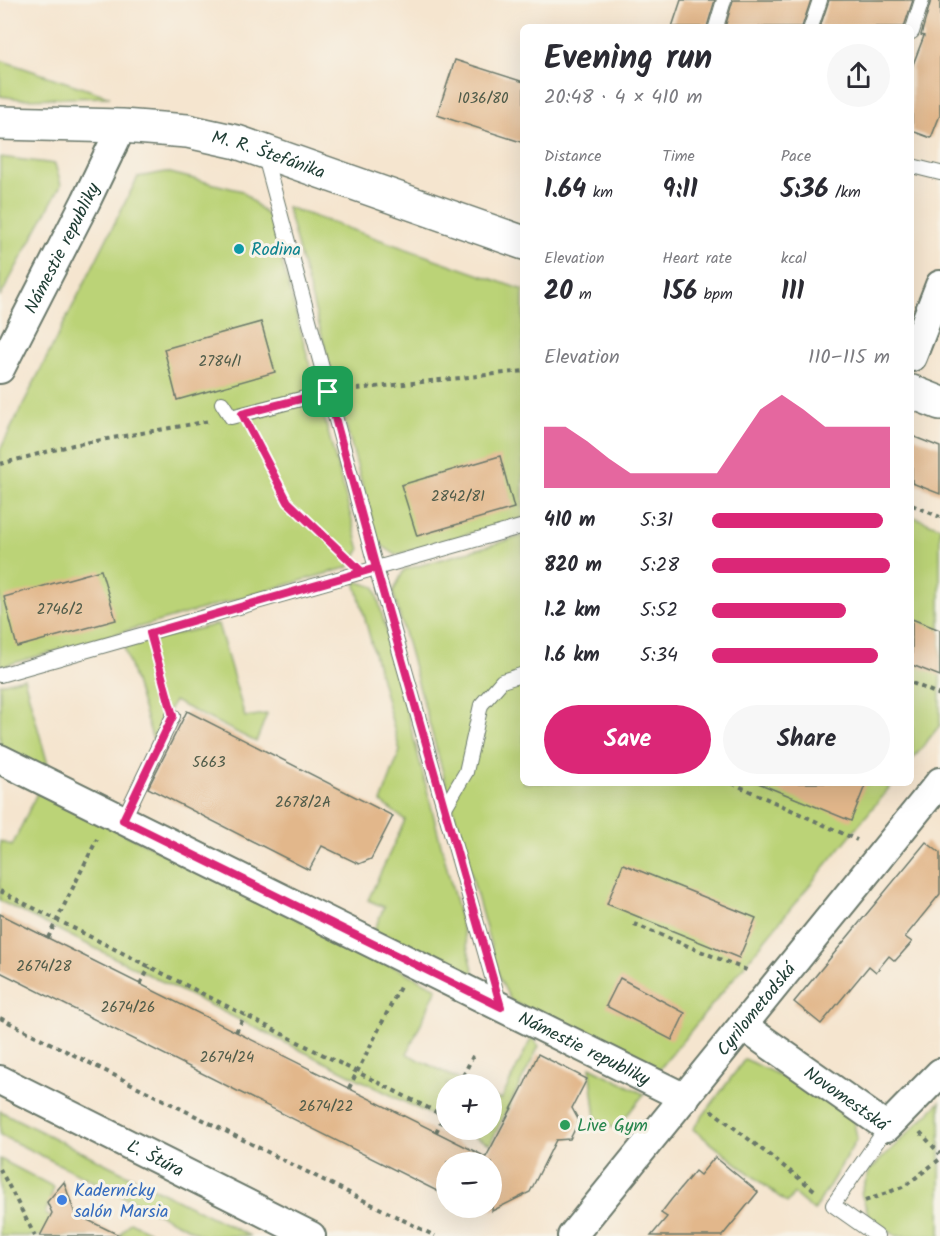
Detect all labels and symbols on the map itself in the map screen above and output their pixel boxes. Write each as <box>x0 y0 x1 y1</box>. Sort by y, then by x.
house number: 1036/80 <box>458 87 509 111</box>
street label: M. R. Štefánika <box>209 124 329 188</box>
street label: Námestie republiky <box>18 178 109 319</box>
place label: Rodina <box>251 236 301 265</box>
marker: Rodina <box>232 242 246 256</box>
house number: 2784/1 <box>199 350 242 374</box>
pin <box>302 366 353 417</box>
house number: 2842/81 <box>431 485 485 509</box>
house number: 2746/2 <box>37 598 83 622</box>
house number: 5663 <box>192 751 226 775</box>
house number: 2678/2A <box>275 791 331 815</box>
house number: 2674/28 <box>16 955 73 979</box>
street label: Cyrilometodská <box>710 956 805 1063</box>
house number: 2674/26 <box>101 996 155 1020</box>
street label: Námestie republiky <box>513 1005 655 1095</box>
house number: 2674/24 <box>200 1046 254 1070</box>
street label: Novomestská <box>797 1060 895 1140</box>
house number: 2674/22 <box>299 1095 353 1119</box>
place label: Live Gym <box>577 1112 648 1141</box>
marker: Live Gym <box>558 1118 572 1132</box>
street label: Ľ. Štúra <box>121 1133 189 1186</box>
place label: Kadernícky salón Marsia <box>74 1177 168 1227</box>
marker: Kadernícky salón Marsia <box>55 1193 69 1207</box>

